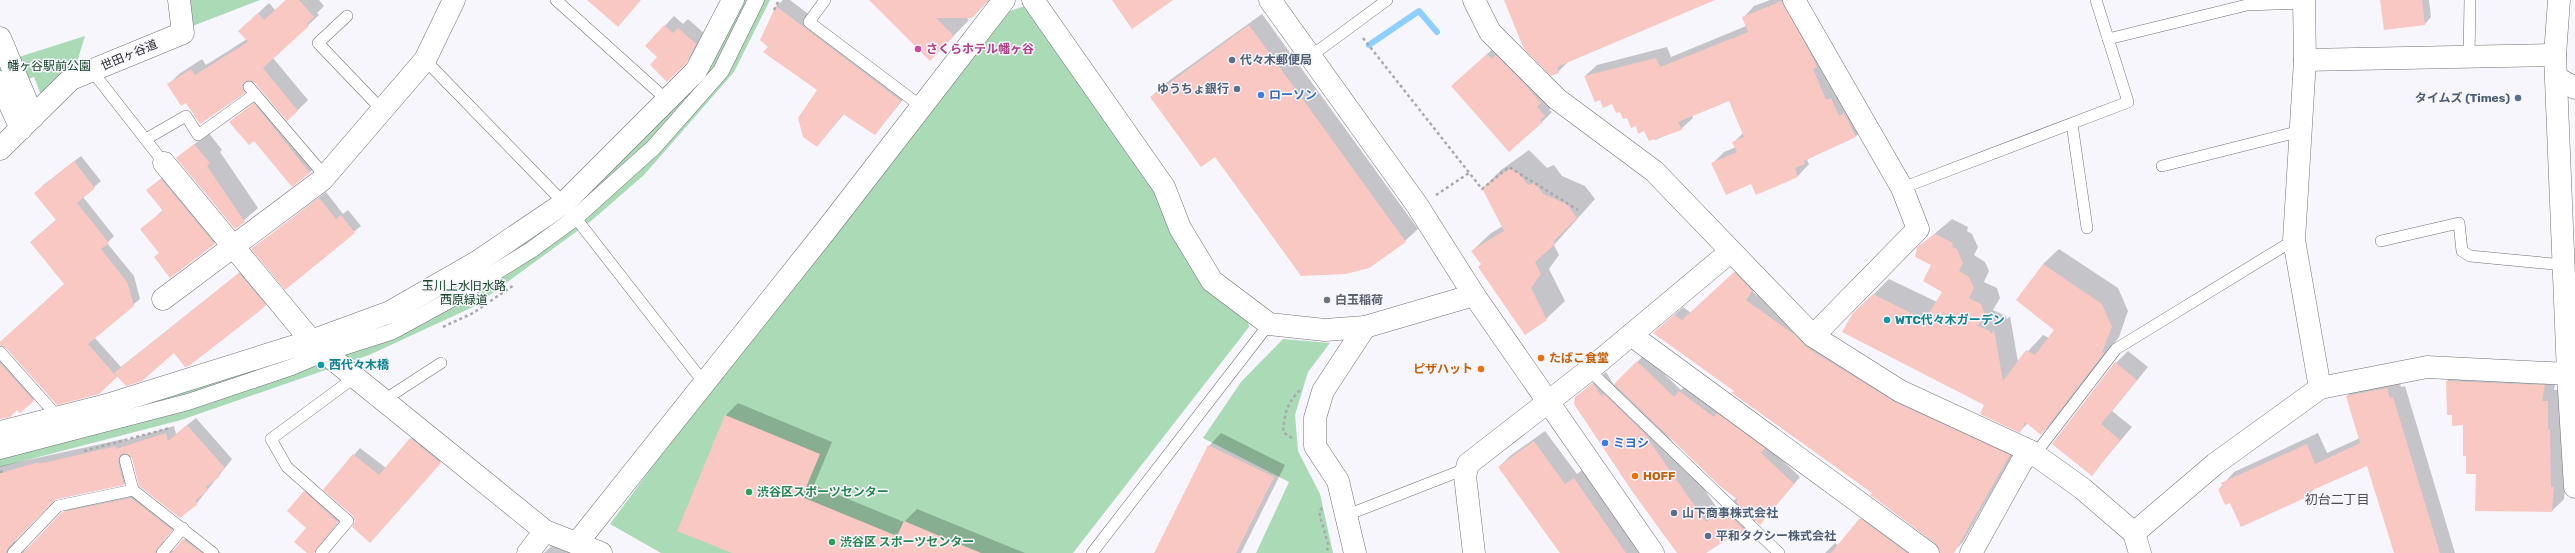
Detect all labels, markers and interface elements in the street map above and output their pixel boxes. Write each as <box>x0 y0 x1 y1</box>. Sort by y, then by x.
street label: 世田ヶ谷道 <box>99 37 159 73</box>
place label: さくらホテル幡ヶ谷 <box>926 42 1034 56</box>
marker: さくらホテル幡ヶ谷 <box>913 44 923 54</box>
place label: 代々木郵便局 <box>1240 53 1312 67</box>
marker: 代々木郵便局 <box>1227 55 1237 65</box>
park label: 幡ヶ谷駅前公園 <box>7 59 91 73</box>
place label: ゆうちょ銀行 <box>1157 82 1229 96</box>
marker: ゆうちょ銀行 <box>1232 84 1242 94</box>
place label: ローソン <box>1269 88 1317 102</box>
marker: ローソン <box>1256 90 1266 100</box>
place label: タイムズ (Times) <box>2415 91 2510 105</box>
marker: タイムズ (Times) <box>2513 93 2523 103</box>
park label: 玉川上水旧水路 西原緑道 <box>422 279 506 307</box>
place label: 白玉稲荷 <box>1335 293 1383 307</box>
marker: 白玉稲荷 <box>1322 295 1332 305</box>
place label: WTC代々木ガーデン <box>1895 313 2005 327</box>
marker: WTC代々木ガーデン <box>1882 315 1892 325</box>
place label: たばこ食堂 <box>1549 351 1609 365</box>
marker: たばこ食堂 <box>1536 353 1546 363</box>
place label: 西代々木橋 <box>329 358 390 372</box>
marker: 西代々木橋 <box>316 360 326 370</box>
place label: ピザハット <box>1413 362 1473 376</box>
marker: ピザハット <box>1476 364 1486 374</box>
place label: ミヨシ <box>1613 436 1649 450</box>
marker: ミヨシ <box>1600 438 1610 448</box>
place label: HOFF <box>1643 469 1675 483</box>
marker: HOFF <box>1630 471 1640 481</box>
place label: 渋谷区スポーツセンター <box>757 485 889 499</box>
marker: 渋谷区スポーツセンター <box>744 487 754 497</box>
district label: 初台二丁目 <box>2304 492 2370 507</box>
place label: 山下商事株式会社 <box>1682 506 1778 520</box>
marker: 山下商事株式会社 <box>1669 508 1679 518</box>
place label: 平和タクシー株式会社 <box>1716 529 1836 543</box>
marker: 平和タクシー株式会社 <box>1703 531 1713 541</box>
place label: 渋谷区 スポーツセンター <box>840 535 974 549</box>
marker: 渋谷区 スポーツセンター <box>827 537 837 547</box>

